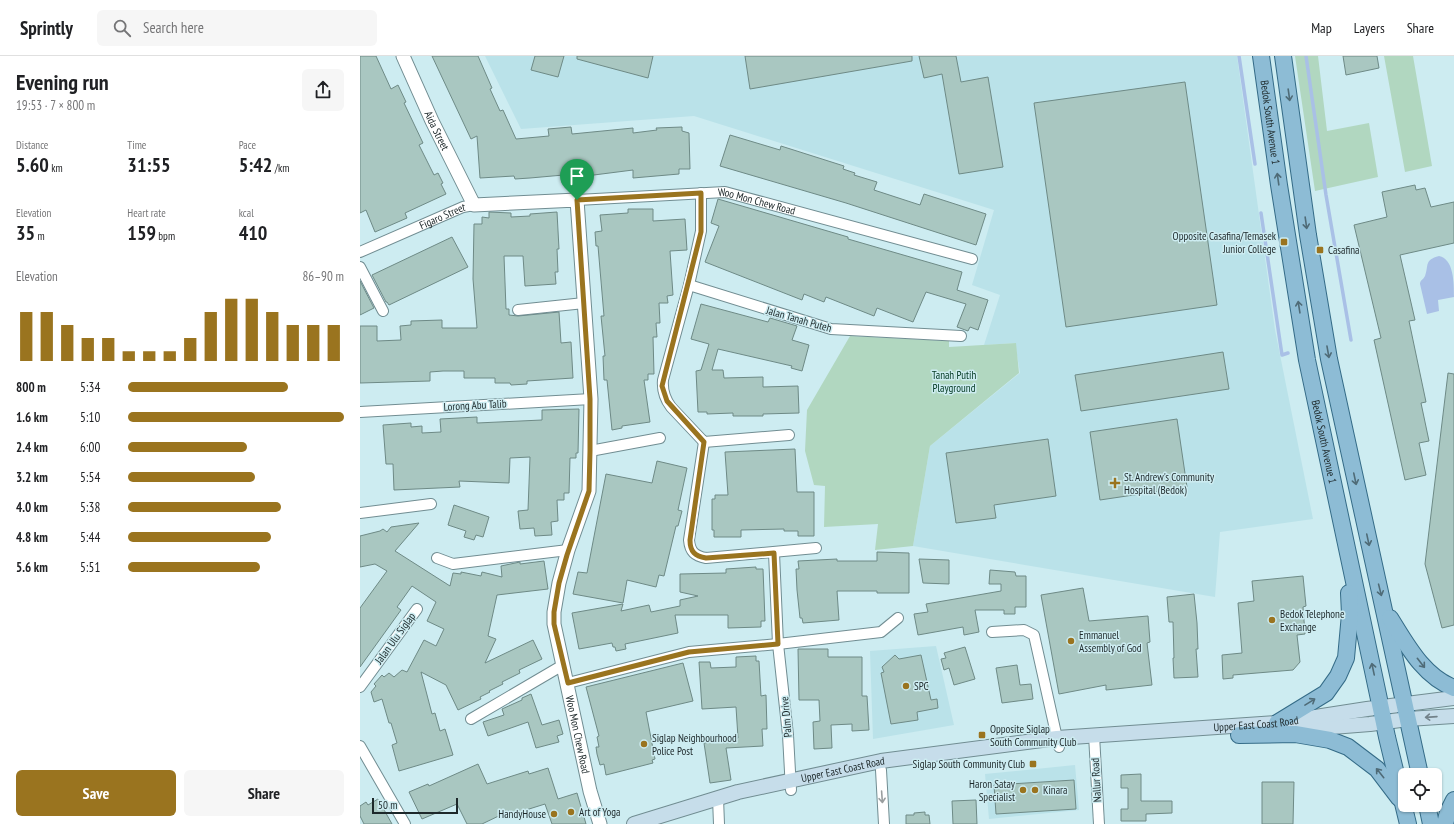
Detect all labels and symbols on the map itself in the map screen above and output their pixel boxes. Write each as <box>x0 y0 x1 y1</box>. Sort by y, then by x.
street label: Bedok South Avenue 1 <box>1257 79 1283 165</box>
one-way arrow <box>1285 88 1292 101</box>
street label: Aida Street <box>421 109 452 153</box>
pin <box>560 159 594 200</box>
one-way arrow <box>1274 173 1282 186</box>
street label: Woo Mon Chew Road <box>718 185 797 218</box>
street label: Figaro Street <box>417 200 466 232</box>
one-way arrow <box>1302 216 1310 229</box>
place label: Opposite Casafina/Temasek Junior College <box>1173 229 1277 256</box>
marker: Opposite Casafina/Temasek Junior College <box>1279 237 1289 247</box>
place label: Casafina <box>1328 243 1359 257</box>
marker: Casafina <box>1315 245 1325 255</box>
one-way arrow <box>1295 301 1303 314</box>
street label: Jalan Tanah Puteh <box>764 303 833 335</box>
one-way arrow <box>1324 345 1332 358</box>
park label: Tanah Putih Playground <box>932 368 976 395</box>
street label: Lorong Abu Talib <box>443 396 507 414</box>
street label: Bedok South Avenue 1 <box>1309 399 1340 485</box>
place label: St. Andrew's Community Hospital (Bedok) <box>1124 470 1215 497</box>
one-way arrow <box>1352 472 1360 485</box>
marker: St. Andrew's Community Hospital (Bedok) <box>1109 477 1121 489</box>
one-way arrow <box>1365 534 1373 547</box>
one-way arrow <box>1376 583 1384 596</box>
place label: Bedok Telephone Exchange <box>1280 607 1345 634</box>
street label: Jalan Ulu Siglap <box>371 609 418 667</box>
marker: Bedok Telephone Exchange <box>1267 615 1277 625</box>
place label: Emmanuel Assembly of God <box>1079 628 1142 655</box>
marker: Emmanuel Assembly of God <box>1066 636 1076 646</box>
one-way arrow <box>1417 658 1425 669</box>
one-way arrow <box>1369 663 1377 676</box>
place label: SPC <box>914 679 929 693</box>
marker: SPC <box>901 681 911 691</box>
street label: Woo Mon Chew Road <box>563 694 593 775</box>
street label: Palm Drive <box>777 695 795 738</box>
one-way arrow <box>1304 698 1316 706</box>
street label: Upper East Coast Road <box>1213 713 1300 734</box>
one-way arrow <box>1425 714 1438 721</box>
place label: Opposite Siglap South Community Club <box>990 722 1077 749</box>
marker: Opposite Siglap South Community Club <box>977 730 987 740</box>
place label: Siglap Neighbourhood Police Post <box>652 731 737 758</box>
marker: Siglap Neighbourhood Police Post <box>639 739 649 749</box>
street label: Upper East Coast Road <box>800 754 886 785</box>
place label: Siglap South Community Club <box>913 757 1025 771</box>
street label: Nallur Road <box>1088 757 1104 803</box>
marker: Siglap South Community Club <box>1028 759 1038 769</box>
one-way arrow <box>1375 768 1384 779</box>
place label: Haron Satay Specialist <box>969 777 1016 804</box>
place label: Kinara <box>1043 783 1067 797</box>
marker: Haron Satay Specialist <box>1018 785 1028 795</box>
marker: Kinara <box>1030 785 1040 795</box>
one-way arrow <box>879 790 886 803</box>
scale bar <box>372 796 458 815</box>
place label: Art of Yoga <box>579 805 621 819</box>
place label: HandyHouse <box>498 807 546 821</box>
marker: Art of Yoga <box>566 807 576 817</box>
marker: HandyHouse <box>549 809 559 819</box>

